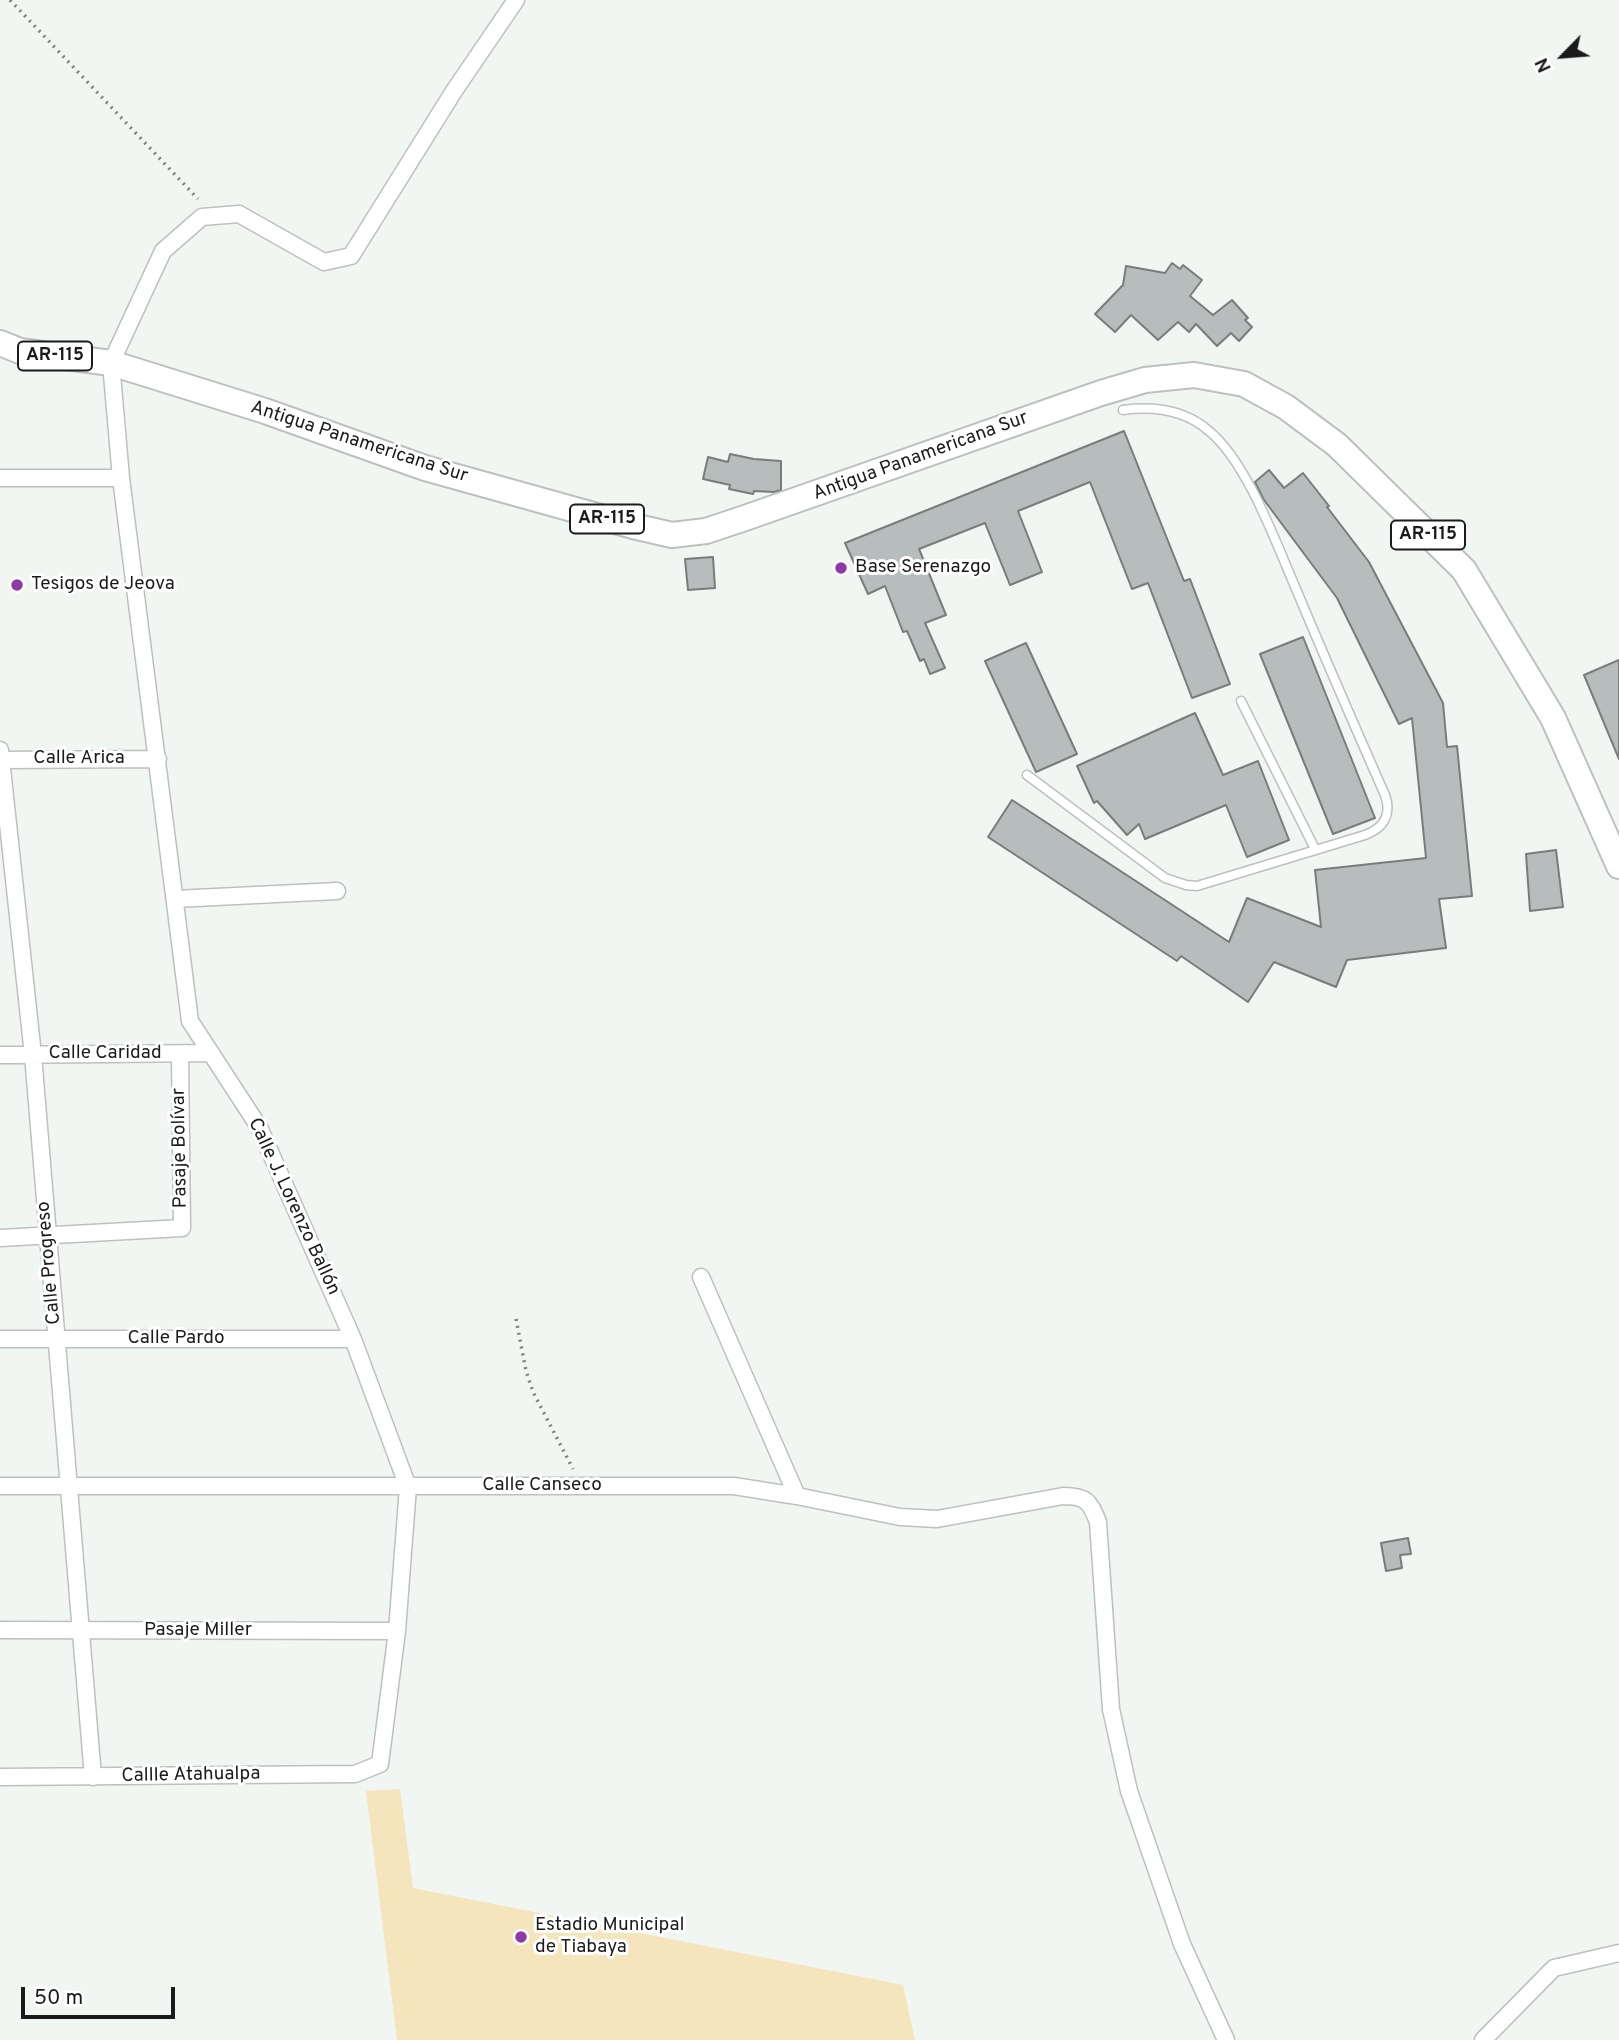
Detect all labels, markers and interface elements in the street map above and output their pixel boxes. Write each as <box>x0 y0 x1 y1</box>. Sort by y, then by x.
north arrow <box>1528 21 1598 91</box>
text: N <box>1530 54 1558 76</box>
road number: AR-115 <box>18 342 92 370</box>
street label: Antigua Panamericana Sur <box>247 397 471 489</box>
street label: Antigua Panamericana Sur <box>810 407 1032 507</box>
road number: AR-115 <box>570 504 644 534</box>
road number: AR-115 <box>1391 520 1465 550</box>
place label: Base Serenazgo <box>855 557 991 579</box>
marker: Base Serenazgo <box>833 560 849 576</box>
place label: Tesigos de Jeova <box>31 574 175 596</box>
marker: Tesigos de Jeova <box>9 577 25 593</box>
street label: Calle Arica <box>33 748 125 770</box>
street label: Calle Caridad <box>48 1043 162 1065</box>
street label: Pasaje Bolívar <box>169 1088 193 1208</box>
street label: Calle J. Lorenzo Ballón <box>242 1115 344 1299</box>
street label: Calle Progreso <box>33 1200 67 1326</box>
street label: Calle Pardo <box>128 1328 224 1350</box>
street label: Calle Canseco <box>482 1475 602 1497</box>
street label: Pasaje Miller <box>144 1620 252 1642</box>
street label: Callle Atahualpa <box>121 1763 261 1789</box>
place label: Estadio Municipal de Tiabaya <box>535 1915 685 1959</box>
marker: Estadio Municipal de Tiabaya <box>513 1929 529 1945</box>
scale bar <box>24 1974 178 2018</box>
text: 50 m <box>34 1985 83 2012</box>

